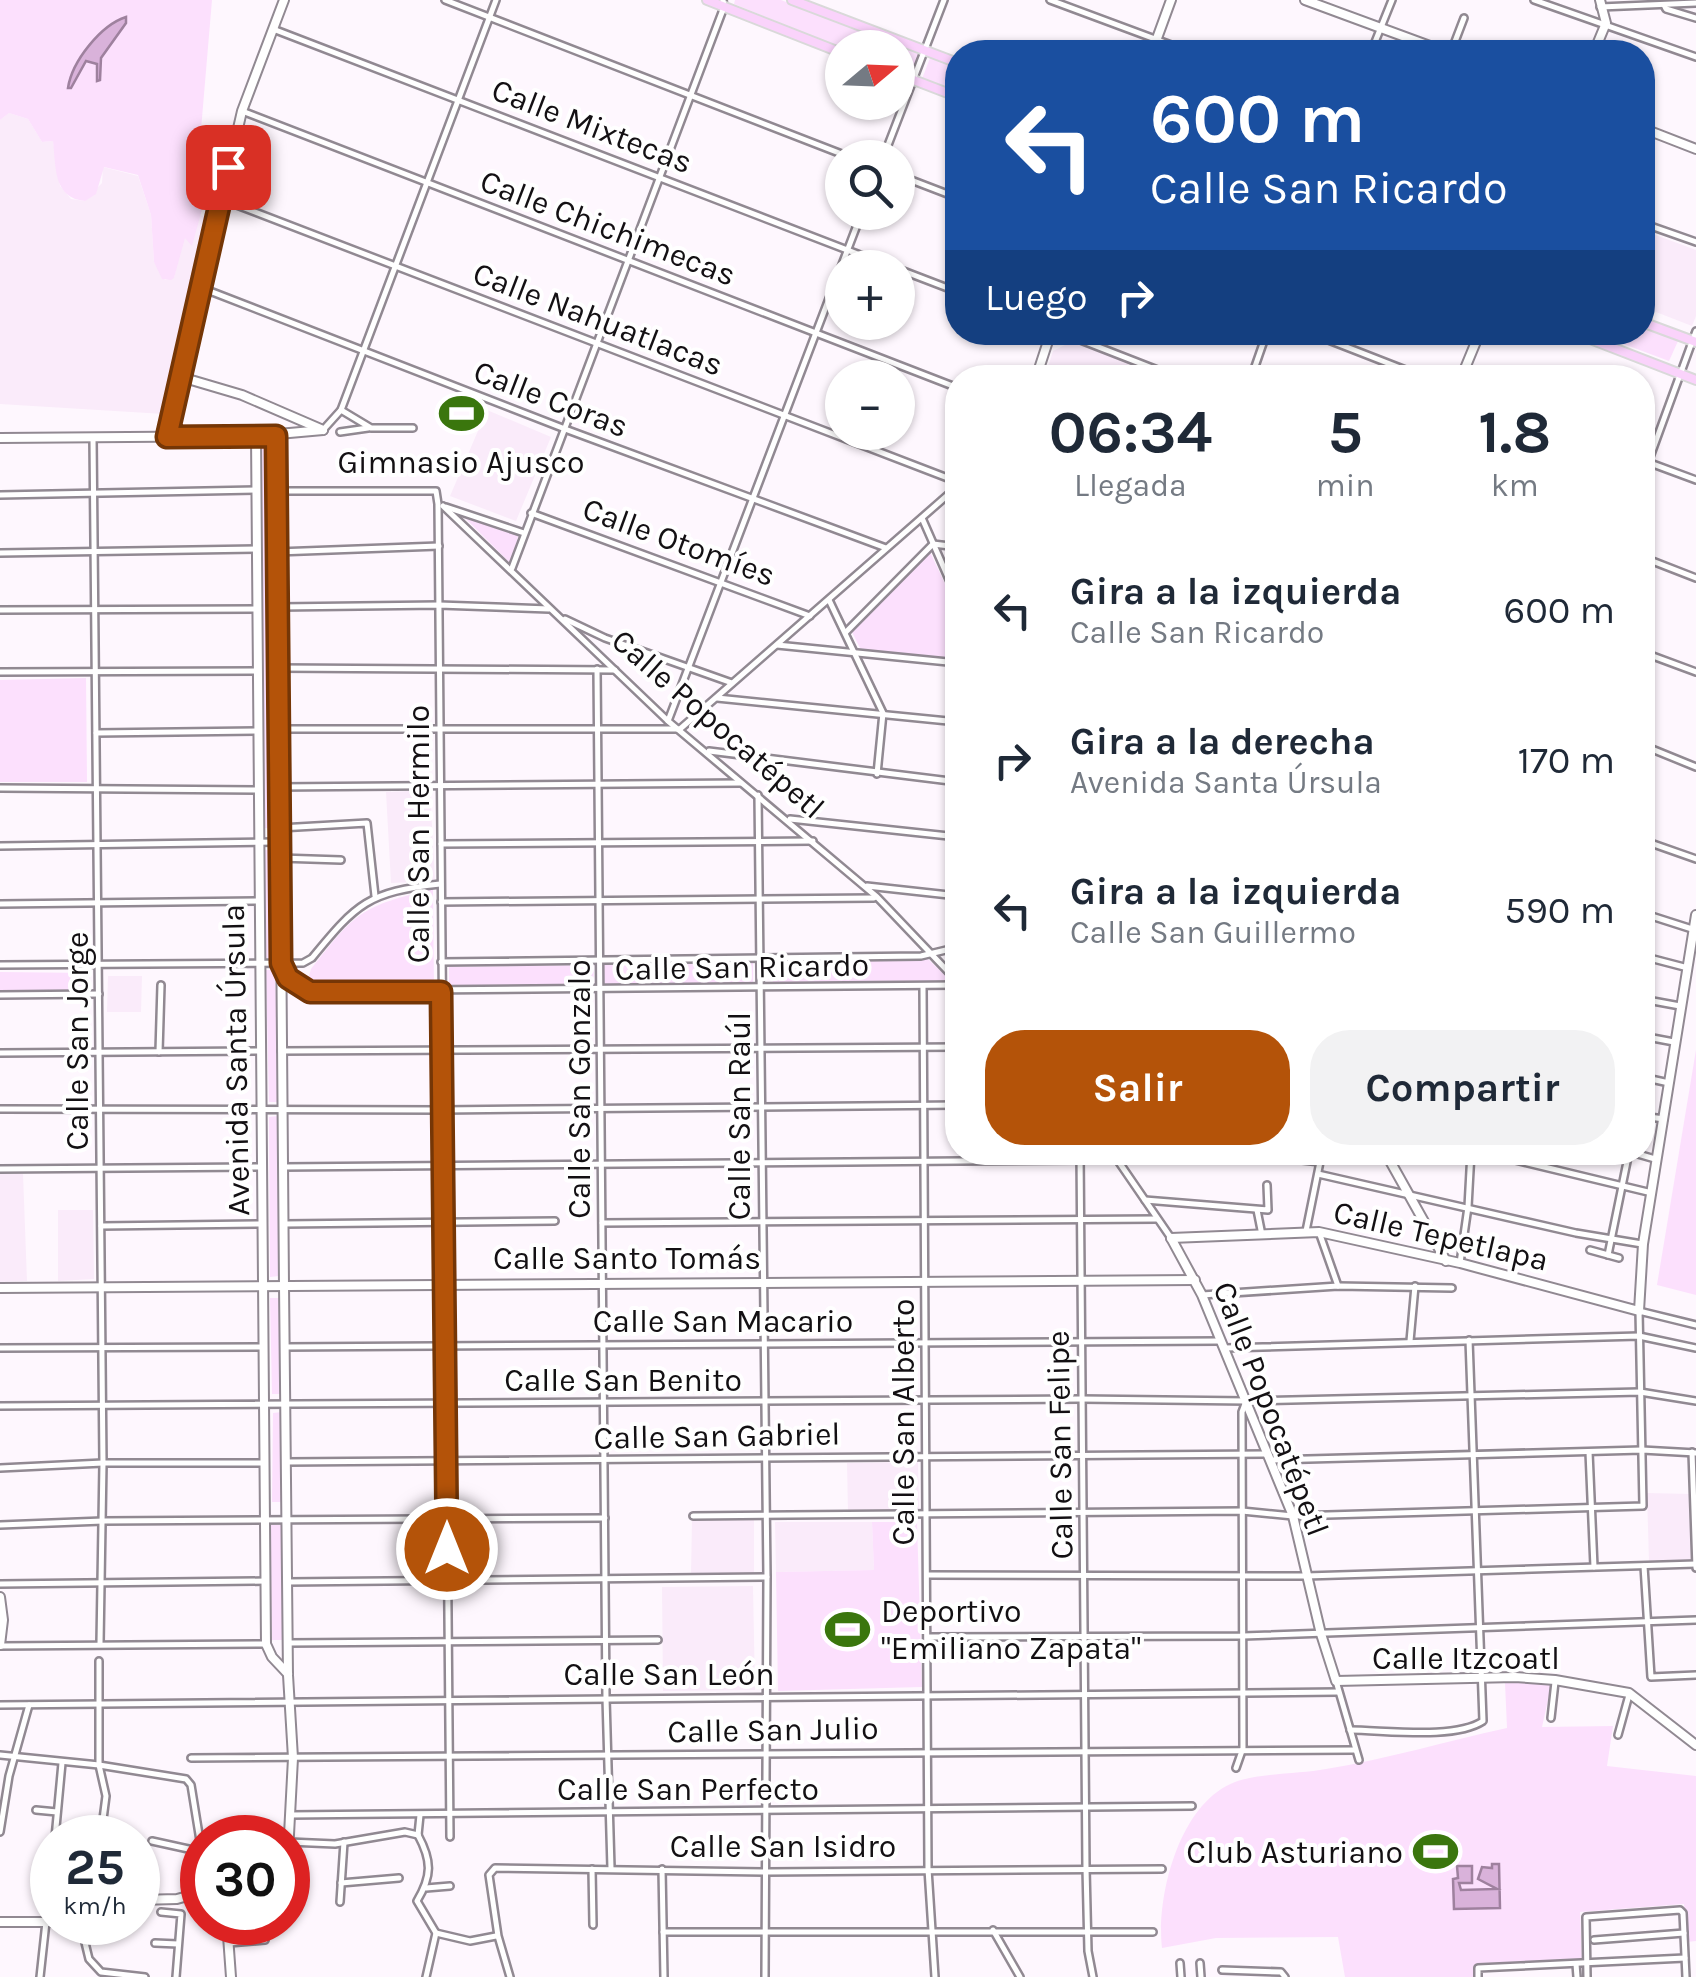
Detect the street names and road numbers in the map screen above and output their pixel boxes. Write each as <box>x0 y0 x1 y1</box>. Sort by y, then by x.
street label: Calle Mixtecas <box>487 71 697 181</box>
street label: Calle Chichimecas <box>475 162 741 294</box>
street label: Calle Nahuatlacas <box>468 254 728 384</box>
street label: Calle Coras <box>469 353 633 445</box>
street label: Calle Otomíes <box>578 490 780 594</box>
street label: Calle Popocatépetl <box>604 622 832 826</box>
street label: Calle San Hermilo <box>400 705 437 963</box>
street label: Avenida Santa Úrsula <box>213 904 257 1216</box>
street label: Calle San Jorge <box>59 931 96 1151</box>
street label: Calle San Ricardo <box>615 946 869 988</box>
street label: Calle San Gonzalo <box>561 959 598 1219</box>
street label: Calle San Raúl <box>721 1012 758 1220</box>
street label: Calle Tepetlapa <box>1330 1193 1552 1279</box>
street label: Calle Santo Tomás <box>493 1240 761 1277</box>
street label: Calle Popocatépetl <box>1205 1277 1337 1541</box>
street label: Calle San Alberto <box>885 1299 922 1545</box>
street label: Calle San Macario <box>593 1303 853 1340</box>
street label: Calle San Felipe <box>1040 1330 1080 1560</box>
street label: Calle San Benito <box>504 1362 742 1399</box>
street label: Calle San Gabriel <box>593 1415 841 1457</box>
street label: Calle Itzcoatl <box>1372 1640 1560 1677</box>
street label: Calle San León <box>563 1656 775 1693</box>
street label: Calle San Julio <box>667 1710 879 1750</box>
street label: Calle San Perfecto <box>557 1771 819 1808</box>
street label: Calle San Isidro <box>670 1828 896 1865</box>

